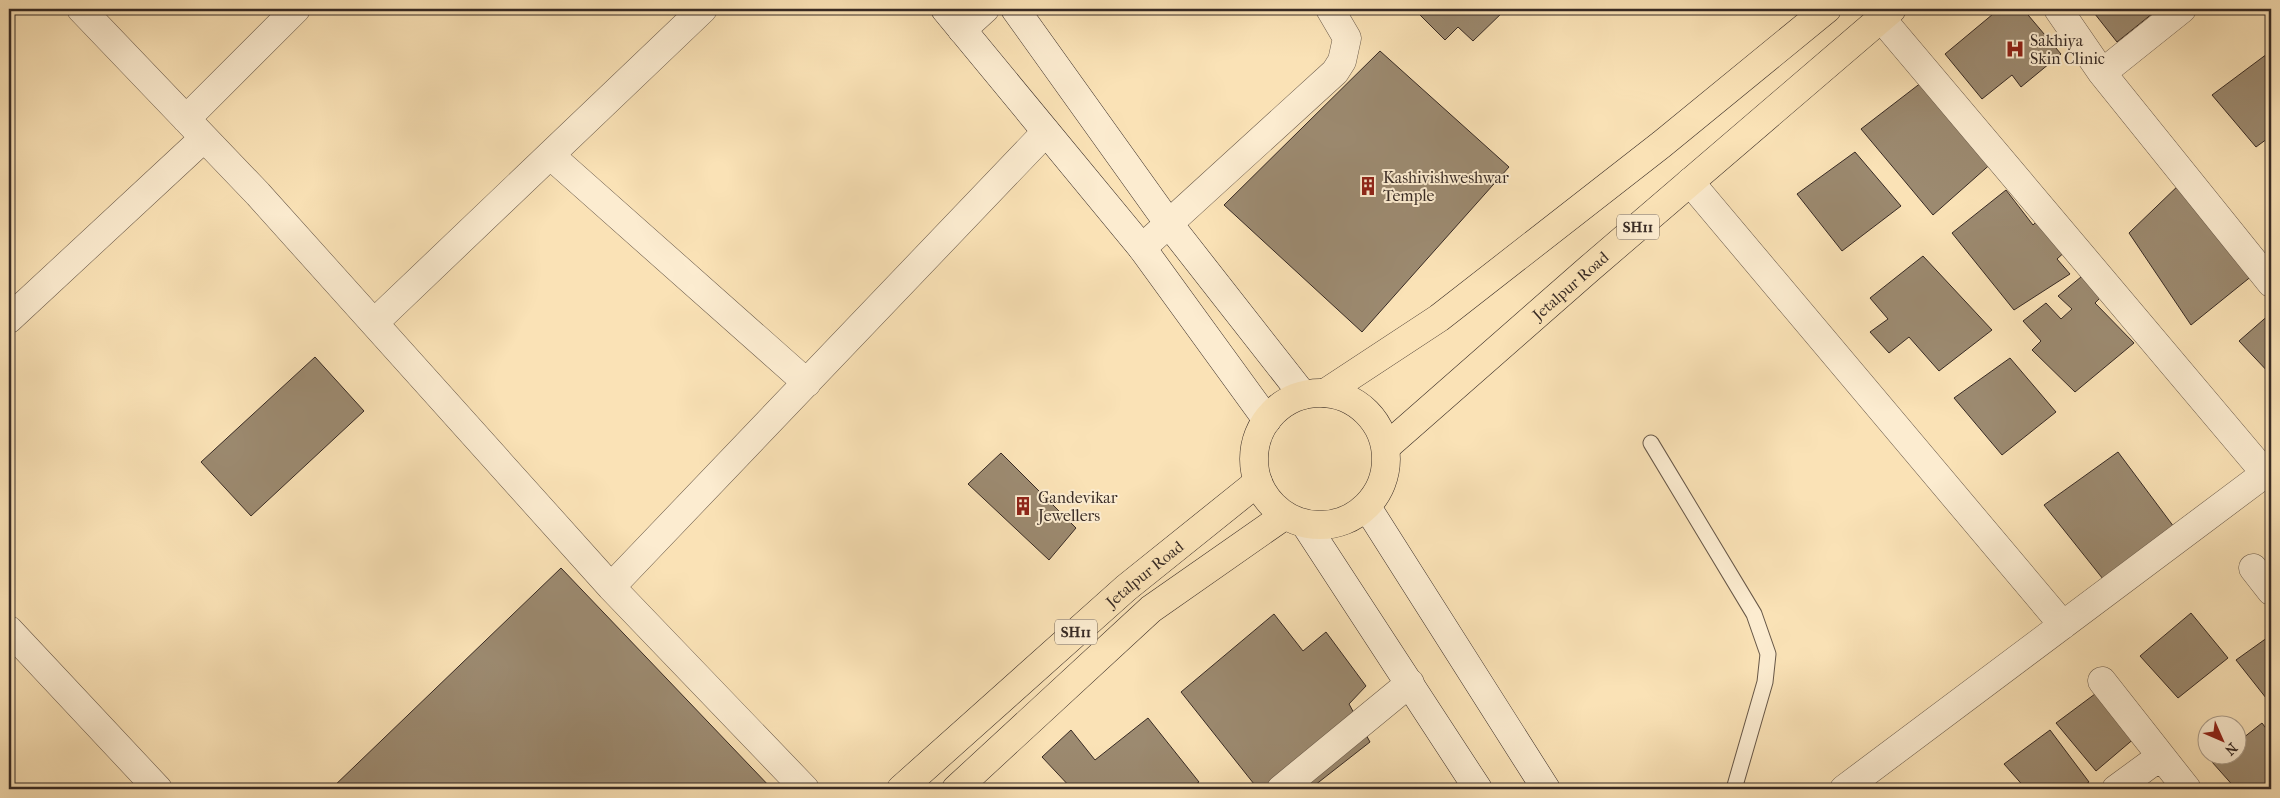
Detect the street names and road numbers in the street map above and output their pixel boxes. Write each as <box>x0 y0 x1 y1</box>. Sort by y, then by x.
road number: SH11 <box>1617 214 1659 240</box>
street label: Jetalpur Road <box>1527 247 1613 325</box>
street label: Jetalpur Road <box>1101 537 1188 613</box>
road number: SH11 <box>1055 620 1097 644</box>

